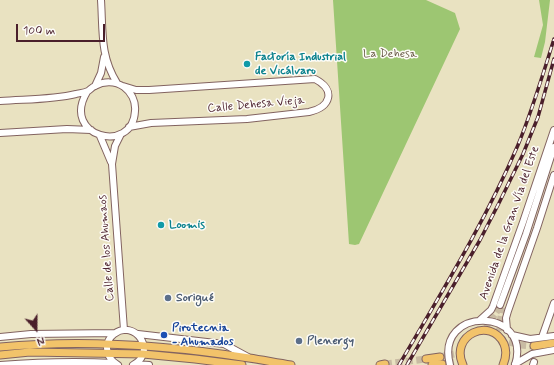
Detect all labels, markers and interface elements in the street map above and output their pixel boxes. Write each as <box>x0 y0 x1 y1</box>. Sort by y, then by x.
scale bar <box>18 16 107 42</box>
text: 100 m <box>23 23 55 39</box>
park label: La Dehesa <box>363 47 417 61</box>
place label: Factoría Industrial de Vicálvaro <box>255 50 346 78</box>
marker: Factoría Industrial de Vicálvaro <box>242 59 252 69</box>
street label: Calle Dehesa Vieja <box>207 94 305 116</box>
street label: Avenida de la Gran Vía del Este <box>477 144 543 302</box>
street label: Calle de los Ahumaos <box>96 194 118 302</box>
place label: Loomis <box>169 218 205 232</box>
marker: Loomis <box>156 220 166 230</box>
place label: Sorigué <box>176 291 214 305</box>
marker: Sorigué <box>163 293 173 303</box>
north arrow <box>16 309 56 349</box>
place label: Pirotecnia - Ahumados <box>172 321 233 349</box>
marker: Pirotecnia - Ahumados <box>159 330 169 340</box>
text: N <box>34 332 46 348</box>
place label: Plenergy <box>307 334 354 348</box>
marker: Plenergy <box>294 336 304 346</box>

